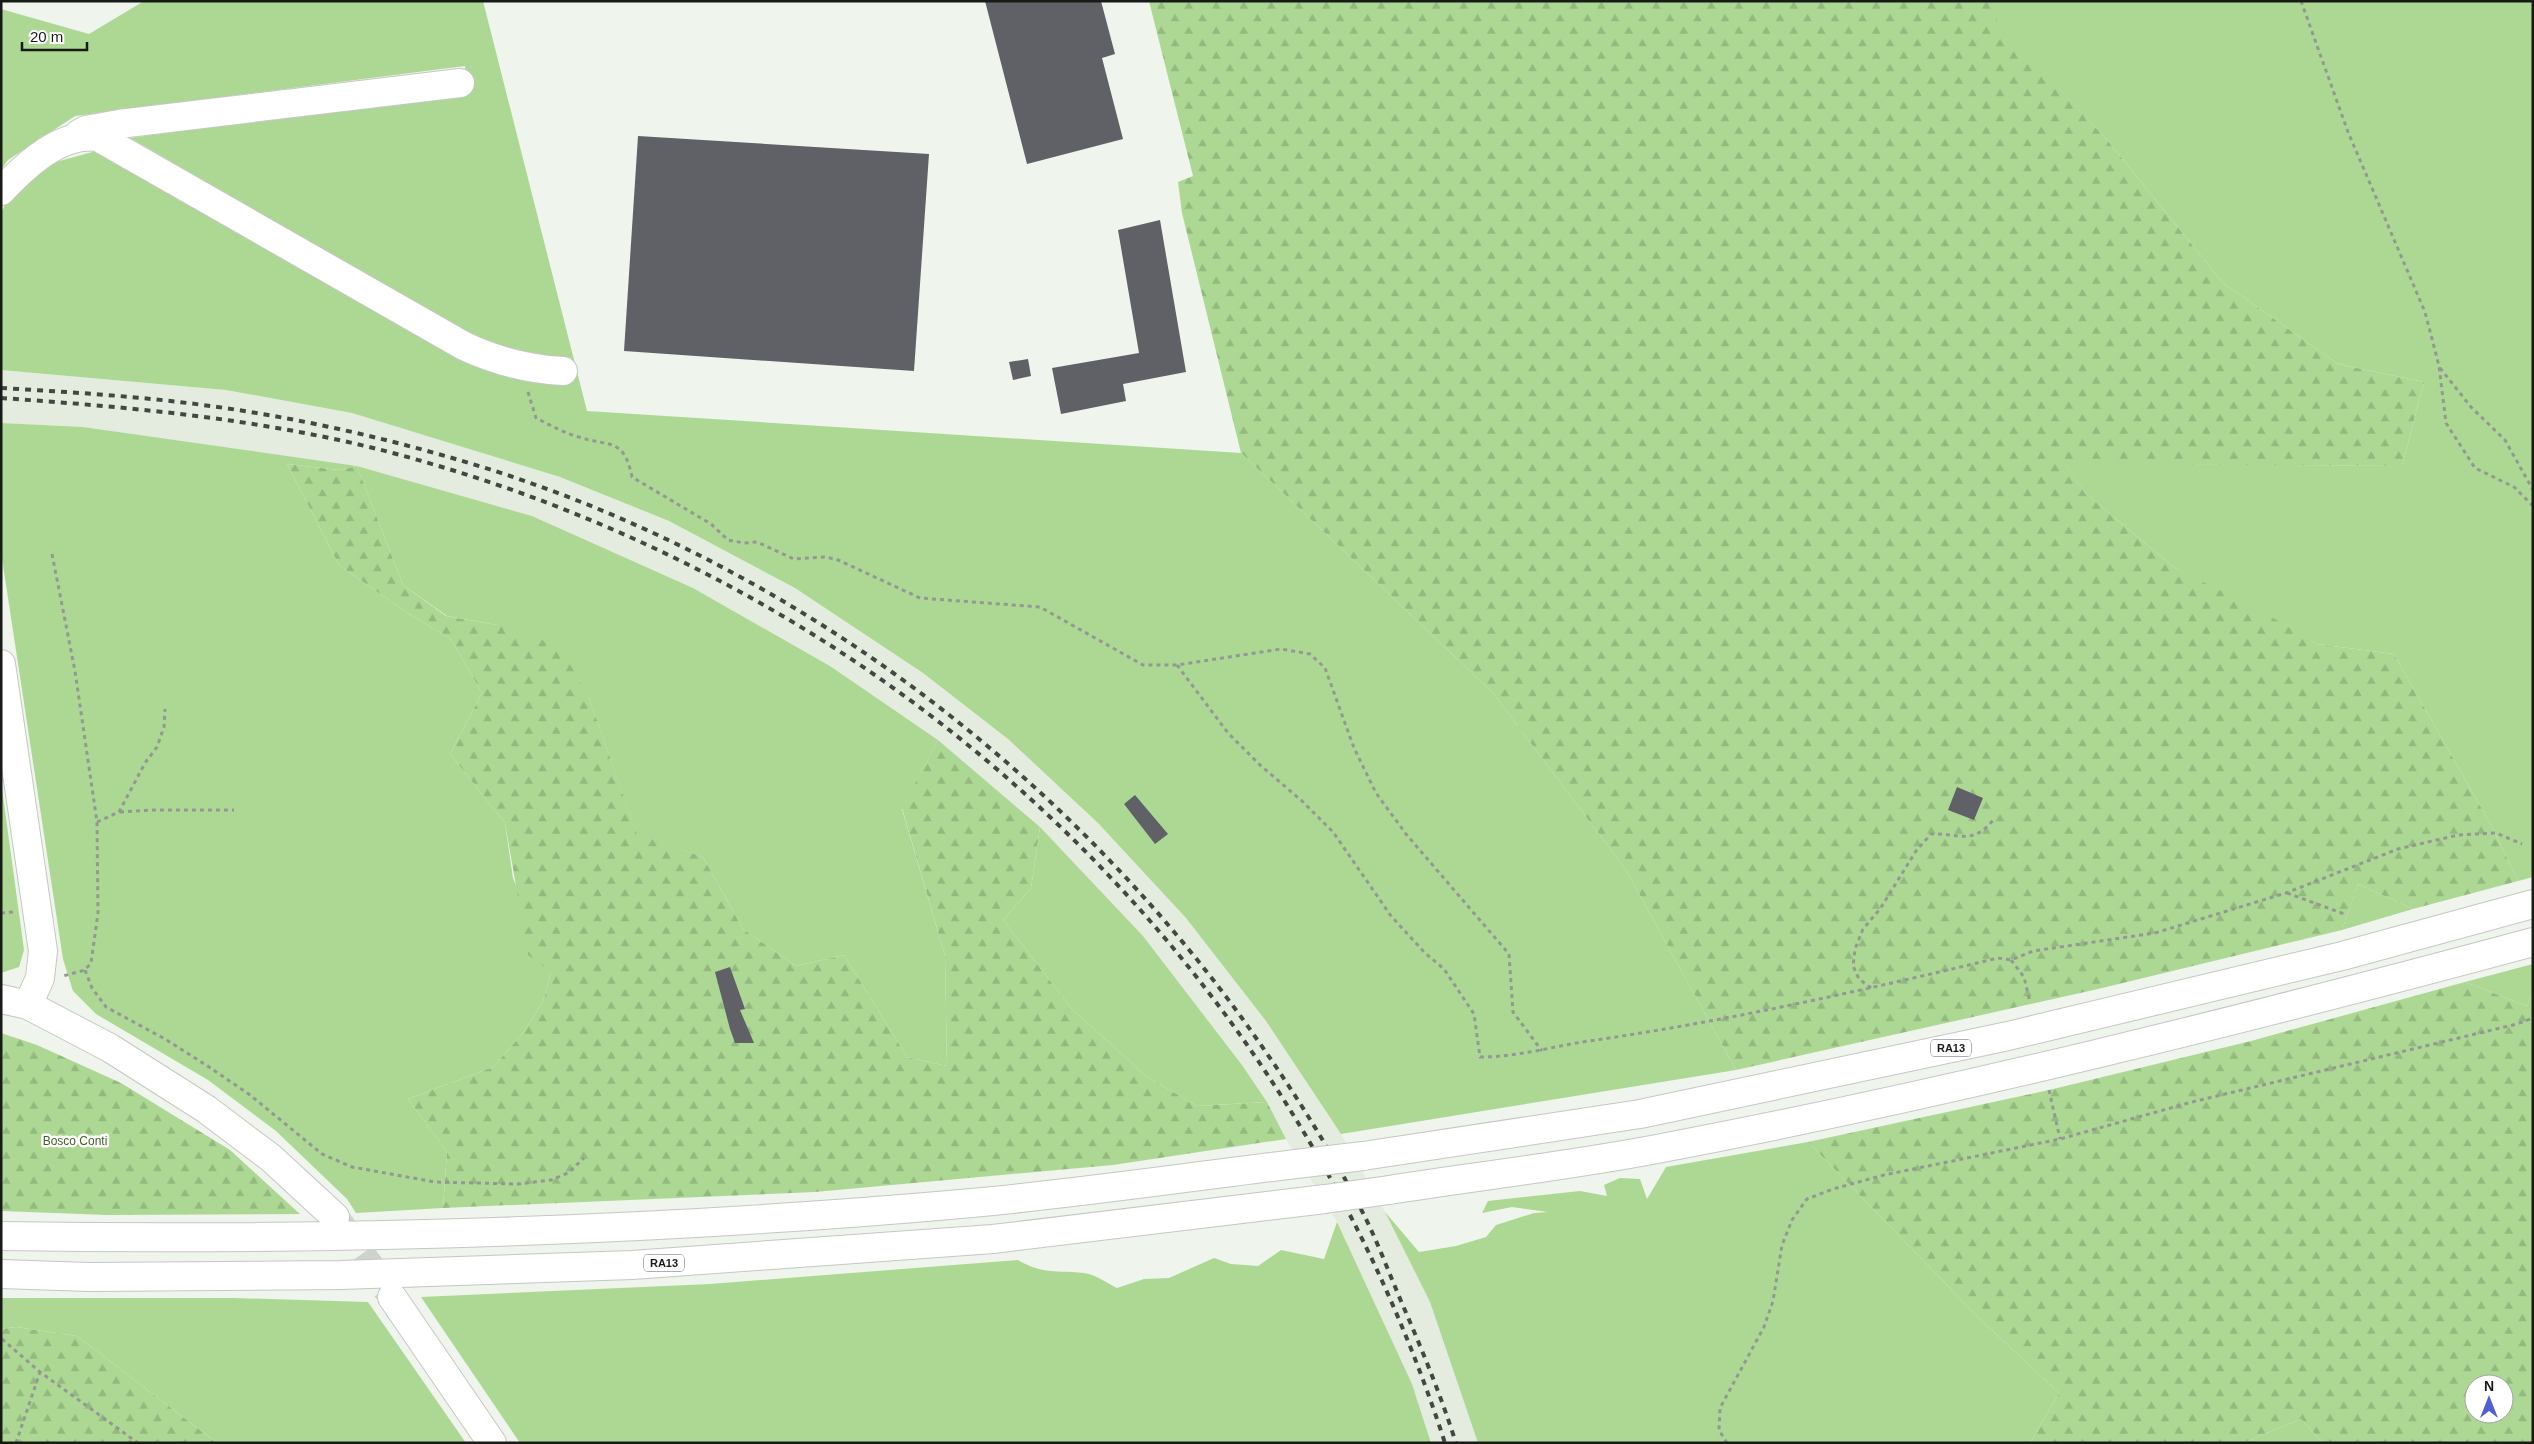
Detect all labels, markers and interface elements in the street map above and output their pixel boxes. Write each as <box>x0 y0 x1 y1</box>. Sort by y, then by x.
scale bar <box>22 20 88 52</box>
text: 20 m <box>30 28 63 45</box>
road number: RA13 <box>1931 1040 1971 1056</box>
park label: Bosco Conti <box>43 1134 107 1148</box>
road number: RA13 <box>644 1254 684 1272</box>
north arrow <box>2464 1374 2514 1424</box>
text: N <box>2484 1378 2494 1394</box>

